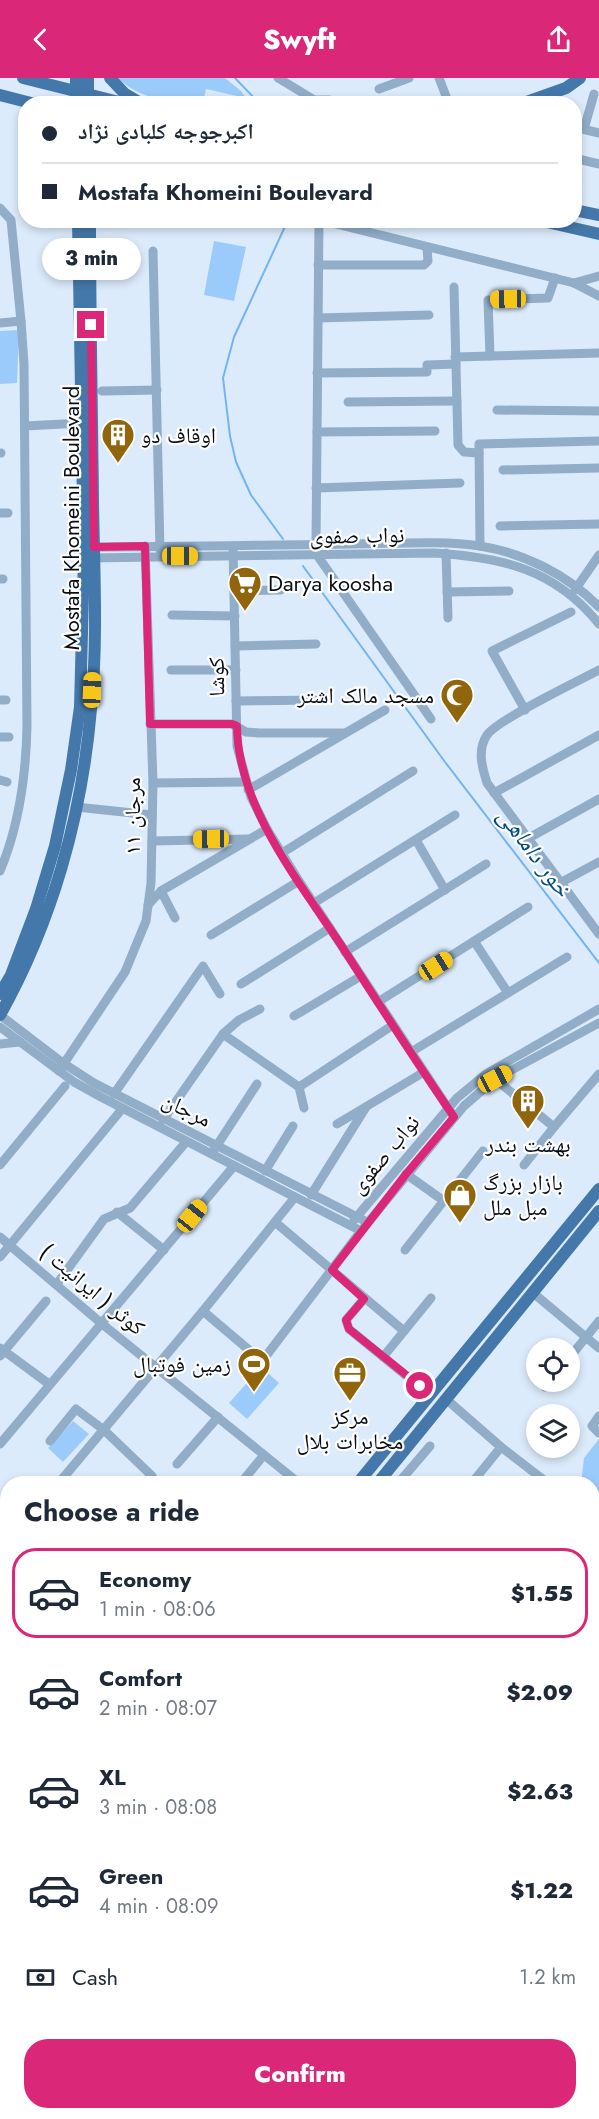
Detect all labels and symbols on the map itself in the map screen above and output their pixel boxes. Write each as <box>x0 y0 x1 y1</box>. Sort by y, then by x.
callout: 3 min <box>42 238 140 280</box>
car <box>490 290 526 308</box>
route end <box>77 311 104 338</box>
street label: Mostafa Khomeini Boulevard <box>55 386 87 650</box>
building icon: اوقاف دو <box>100 417 136 464</box>
place label: اوقاف دو <box>141 419 216 451</box>
street label: نواب صفوی <box>309 518 405 552</box>
car <box>162 547 198 565</box>
supermarket icon: Darya koosha <box>227 565 263 612</box>
place label: Darya koosha <box>268 567 393 599</box>
street label: کوشا <box>200 657 232 697</box>
car <box>82 672 102 708</box>
mosque icon: مسجد مالک اشتر <box>439 677 475 724</box>
place label: مسجد مالک اشتر <box>296 679 434 711</box>
street label: مرجان ۱۱ <box>116 777 148 855</box>
water label: خور داماهی <box>490 800 581 905</box>
car <box>193 830 229 848</box>
car <box>416 949 456 983</box>
car <box>475 1063 515 1095</box>
street label: مرجان <box>157 1083 217 1135</box>
building icon: بهشت بندر <box>510 1083 546 1130</box>
street label: نواب صفوی <box>341 1107 427 1201</box>
place label: بهشت بندر <box>485 1128 571 1160</box>
place label: بازار بزرگ مبل ملل <box>483 1166 563 1223</box>
shop icon: بازار بزرگ مبل ملل <box>442 1177 478 1224</box>
car <box>174 1196 210 1236</box>
street label: کوثر ( ایرانیت ) <box>34 1236 152 1342</box>
sports icon: زمین فوتبال <box>236 1346 272 1393</box>
place label: زمین فوتبال <box>133 1348 231 1380</box>
office icon: مرکز مخابرات بلال <box>332 1355 368 1402</box>
route start <box>406 1372 433 1399</box>
place label: مرکز مخابرات بلال <box>297 1400 403 1457</box>

